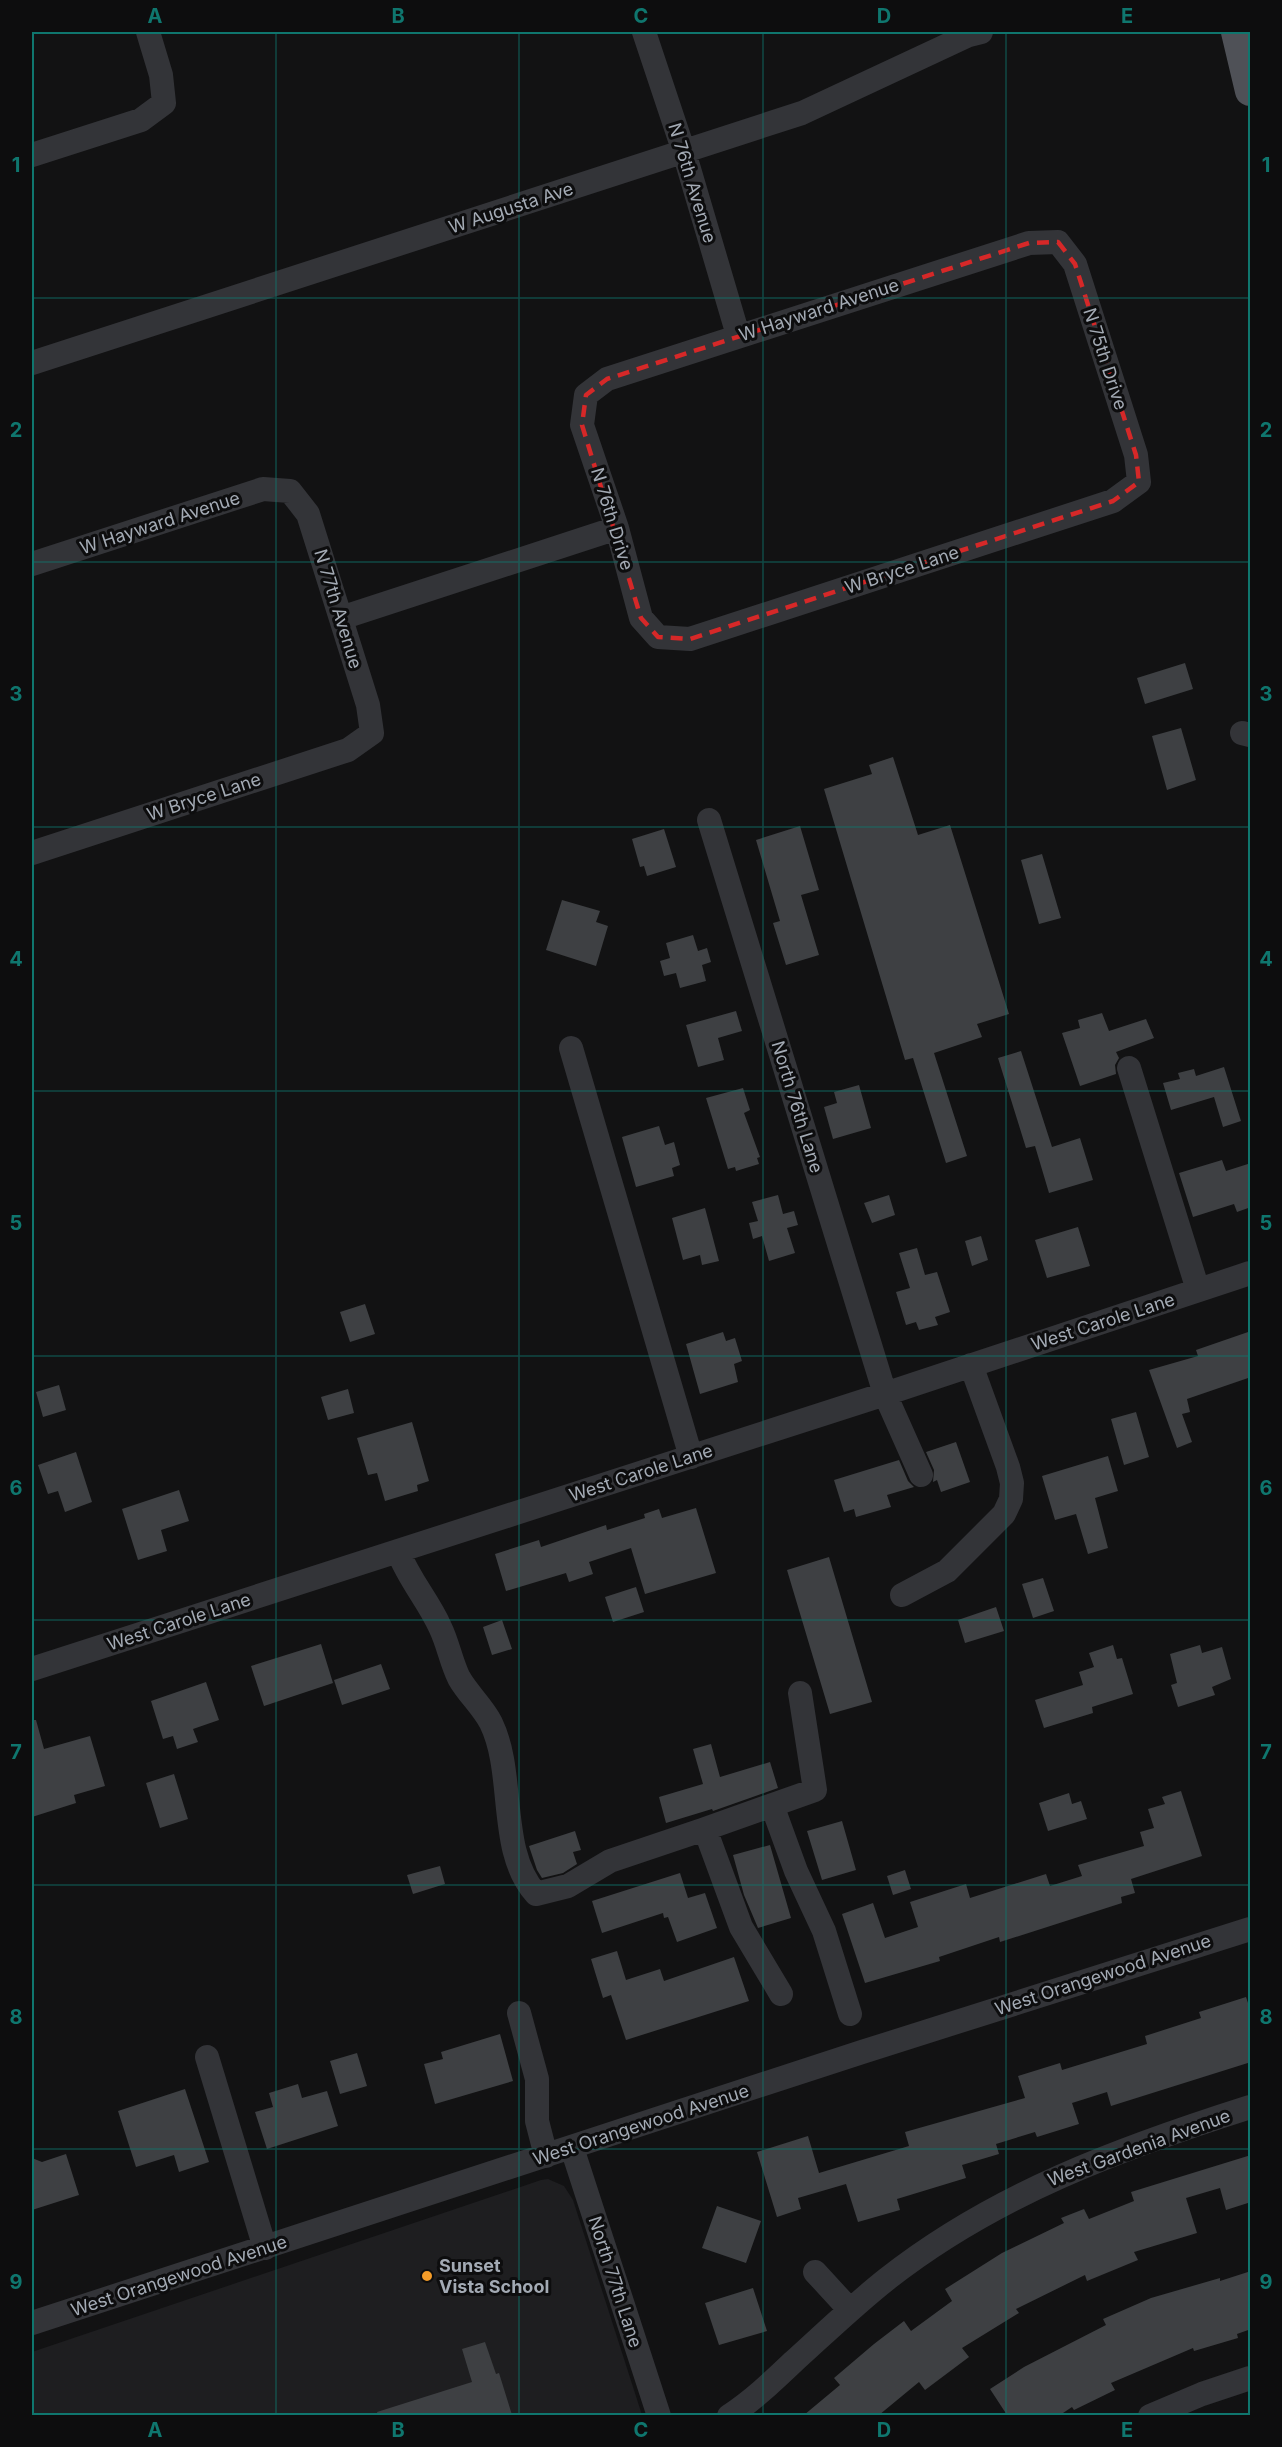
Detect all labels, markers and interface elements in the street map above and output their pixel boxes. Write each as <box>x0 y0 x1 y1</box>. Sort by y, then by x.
text: A <box>148 4 163 28</box>
text: B <box>391 4 405 28</box>
text: C <box>634 4 648 28</box>
text: D <box>877 4 891 28</box>
text: E <box>1121 4 1133 28</box>
street label: N 76th Avenue <box>664 120 721 245</box>
text: 1 <box>12 153 20 177</box>
text: 1 <box>1262 153 1270 177</box>
street label: W Augusta Ave <box>446 178 576 238</box>
street label: W Hayward Avenue <box>736 274 901 345</box>
street label: N 75th Drive <box>1079 305 1132 412</box>
text: 2 <box>10 418 22 442</box>
text: 2 <box>1260 418 1272 442</box>
street label: N 76th Drive <box>587 465 638 573</box>
street label: W Hayward Avenue <box>77 487 242 558</box>
street label: W Bryce Lane <box>842 541 962 598</box>
street label: N 77th Avenue <box>310 546 367 671</box>
text: 3 <box>10 682 22 706</box>
text: 3 <box>1260 682 1272 706</box>
street label: W Bryce Lane <box>144 768 264 825</box>
text: 4 <box>9 947 23 971</box>
text: 4 <box>1259 947 1273 971</box>
street label: North 76th Lane <box>767 1038 828 1175</box>
text: 5 <box>10 1211 22 1235</box>
text: 5 <box>1260 1211 1272 1235</box>
street label: West Carole Lane <box>1028 1288 1177 1355</box>
street label: West Carole Lane <box>566 1439 715 1506</box>
text: 6 <box>10 1476 23 1500</box>
text: 6 <box>1260 1476 1273 1500</box>
street label: West Carole Lane <box>104 1588 253 1655</box>
text: 7 <box>10 1740 22 1764</box>
text: 7 <box>1260 1740 1272 1764</box>
street label: West Orangewood Avenue <box>992 1930 1213 2019</box>
text: 8 <box>9 2005 23 2029</box>
text: 8 <box>1259 2005 1273 2029</box>
street label: West Orangewood Avenue <box>530 2080 751 2169</box>
street label: West Gardenia Avenue <box>1045 2105 1233 2190</box>
street label: North 77th Lane <box>584 2214 647 2350</box>
street label: West Orangewood Avenue <box>68 2231 289 2320</box>
place label: Sunset Vista School <box>439 2255 549 2297</box>
marker: Sunset Vista School <box>420 2269 434 2283</box>
text: 9 <box>10 2270 23 2294</box>
text: 9 <box>1260 2270 1273 2294</box>
text: A <box>148 2418 163 2442</box>
text: B <box>391 2418 405 2442</box>
text: C <box>634 2418 648 2442</box>
text: D <box>877 2418 891 2442</box>
text: E <box>1121 2418 1133 2442</box>

